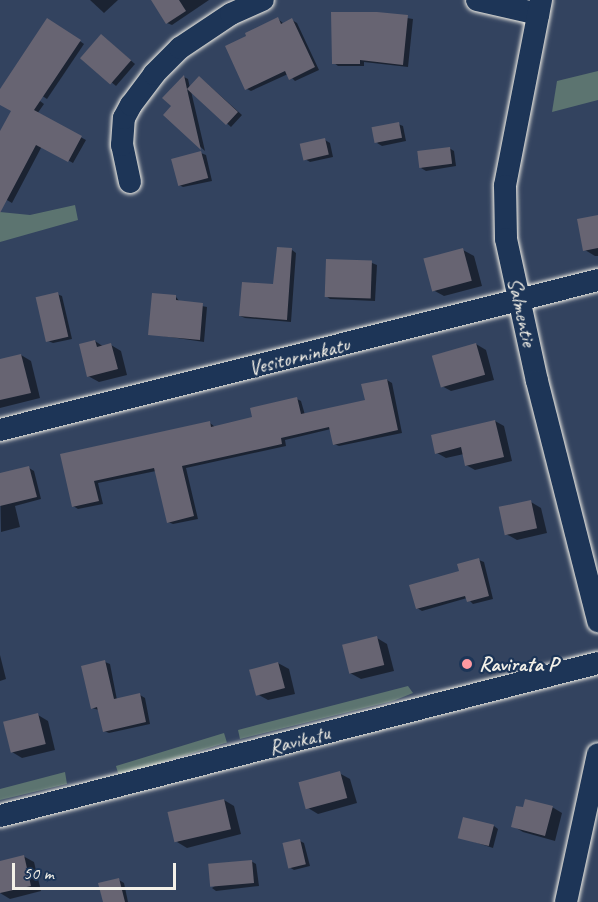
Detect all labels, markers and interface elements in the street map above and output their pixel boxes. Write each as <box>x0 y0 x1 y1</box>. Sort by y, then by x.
street label: Salmentie <box>502 275 542 349</box>
street label: Vesitorninkatu <box>246 331 352 381</box>
place label: Ravirata P <box>479 651 558 677</box>
marker: Ravirata P <box>460 657 474 671</box>
street label: Ravikatu <box>266 720 332 760</box>
scale bar <box>15 851 178 889</box>
text: 50 m <box>23 862 54 884</box>

